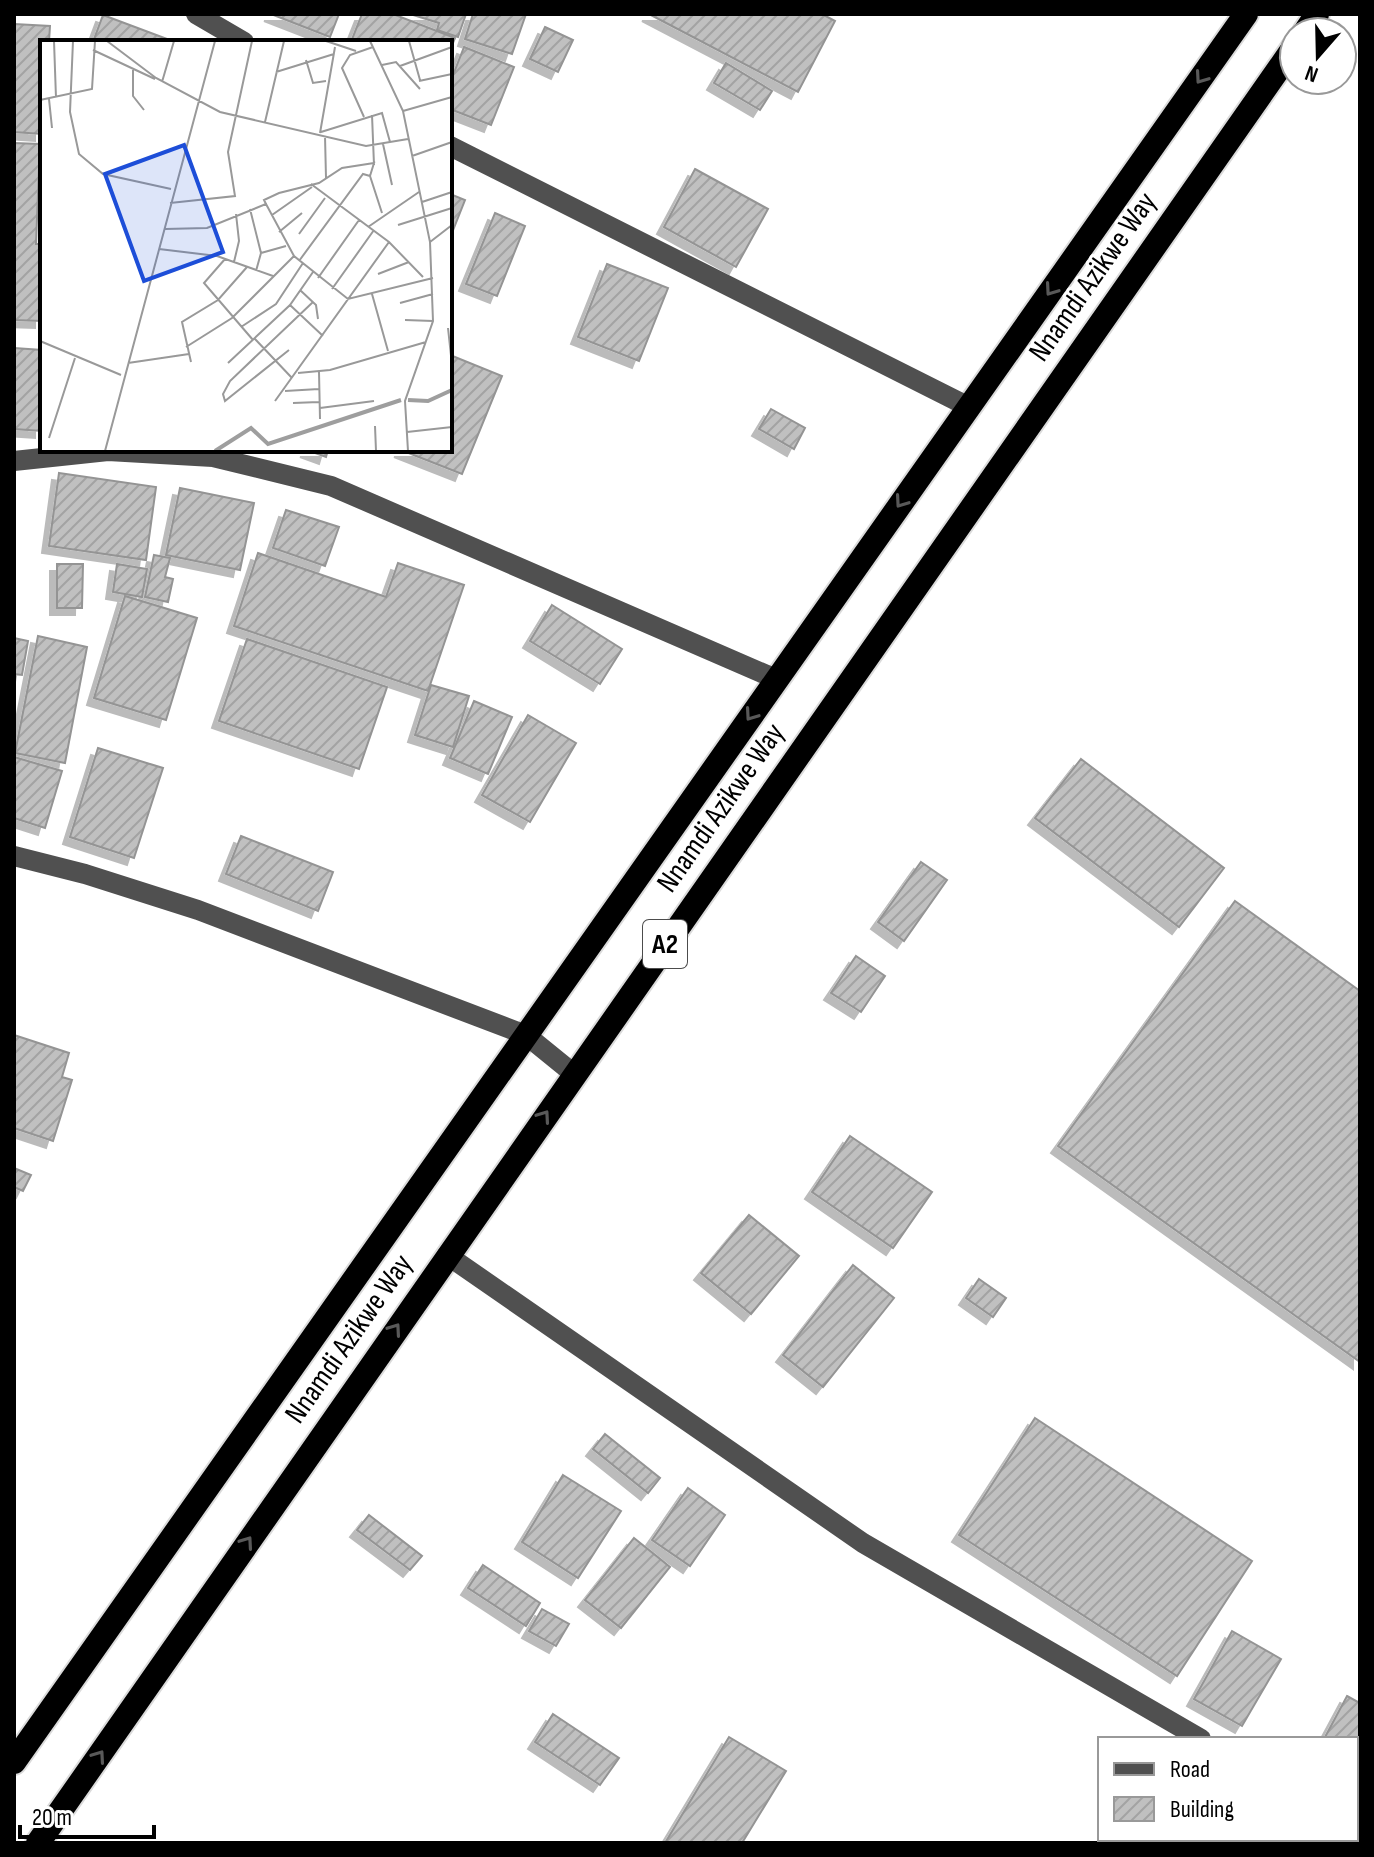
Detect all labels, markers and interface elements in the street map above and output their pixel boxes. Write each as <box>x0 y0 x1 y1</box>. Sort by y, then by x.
north arrow <box>1278 16 1358 96</box>
inset map <box>40 40 452 452</box>
text: N <box>1302 59 1322 88</box>
one-way arrow <box>1196 69 1211 83</box>
street label: Nnamdi Azikwe Way <box>1021 185 1165 368</box>
one-way arrow <box>1046 282 1061 296</box>
one-way arrow <box>896 494 911 508</box>
one-way arrow <box>746 706 761 720</box>
street label: Nnamdi Azikwe Way <box>649 716 793 899</box>
road number: A2 <box>643 920 687 968</box>
one-way arrow <box>534 1110 549 1124</box>
street label: Nnamdi Azikwe Way <box>277 1247 421 1430</box>
one-way arrow <box>385 1323 400 1337</box>
one-way arrow <box>237 1537 252 1551</box>
legend <box>1098 1737 1358 1841</box>
one-way arrow <box>89 1750 104 1764</box>
text: Road <box>1170 1755 1210 1784</box>
scale bar <box>20 1789 154 1839</box>
text: Building <box>1170 1795 1234 1824</box>
text: 20 m <box>32 1803 72 1832</box>

